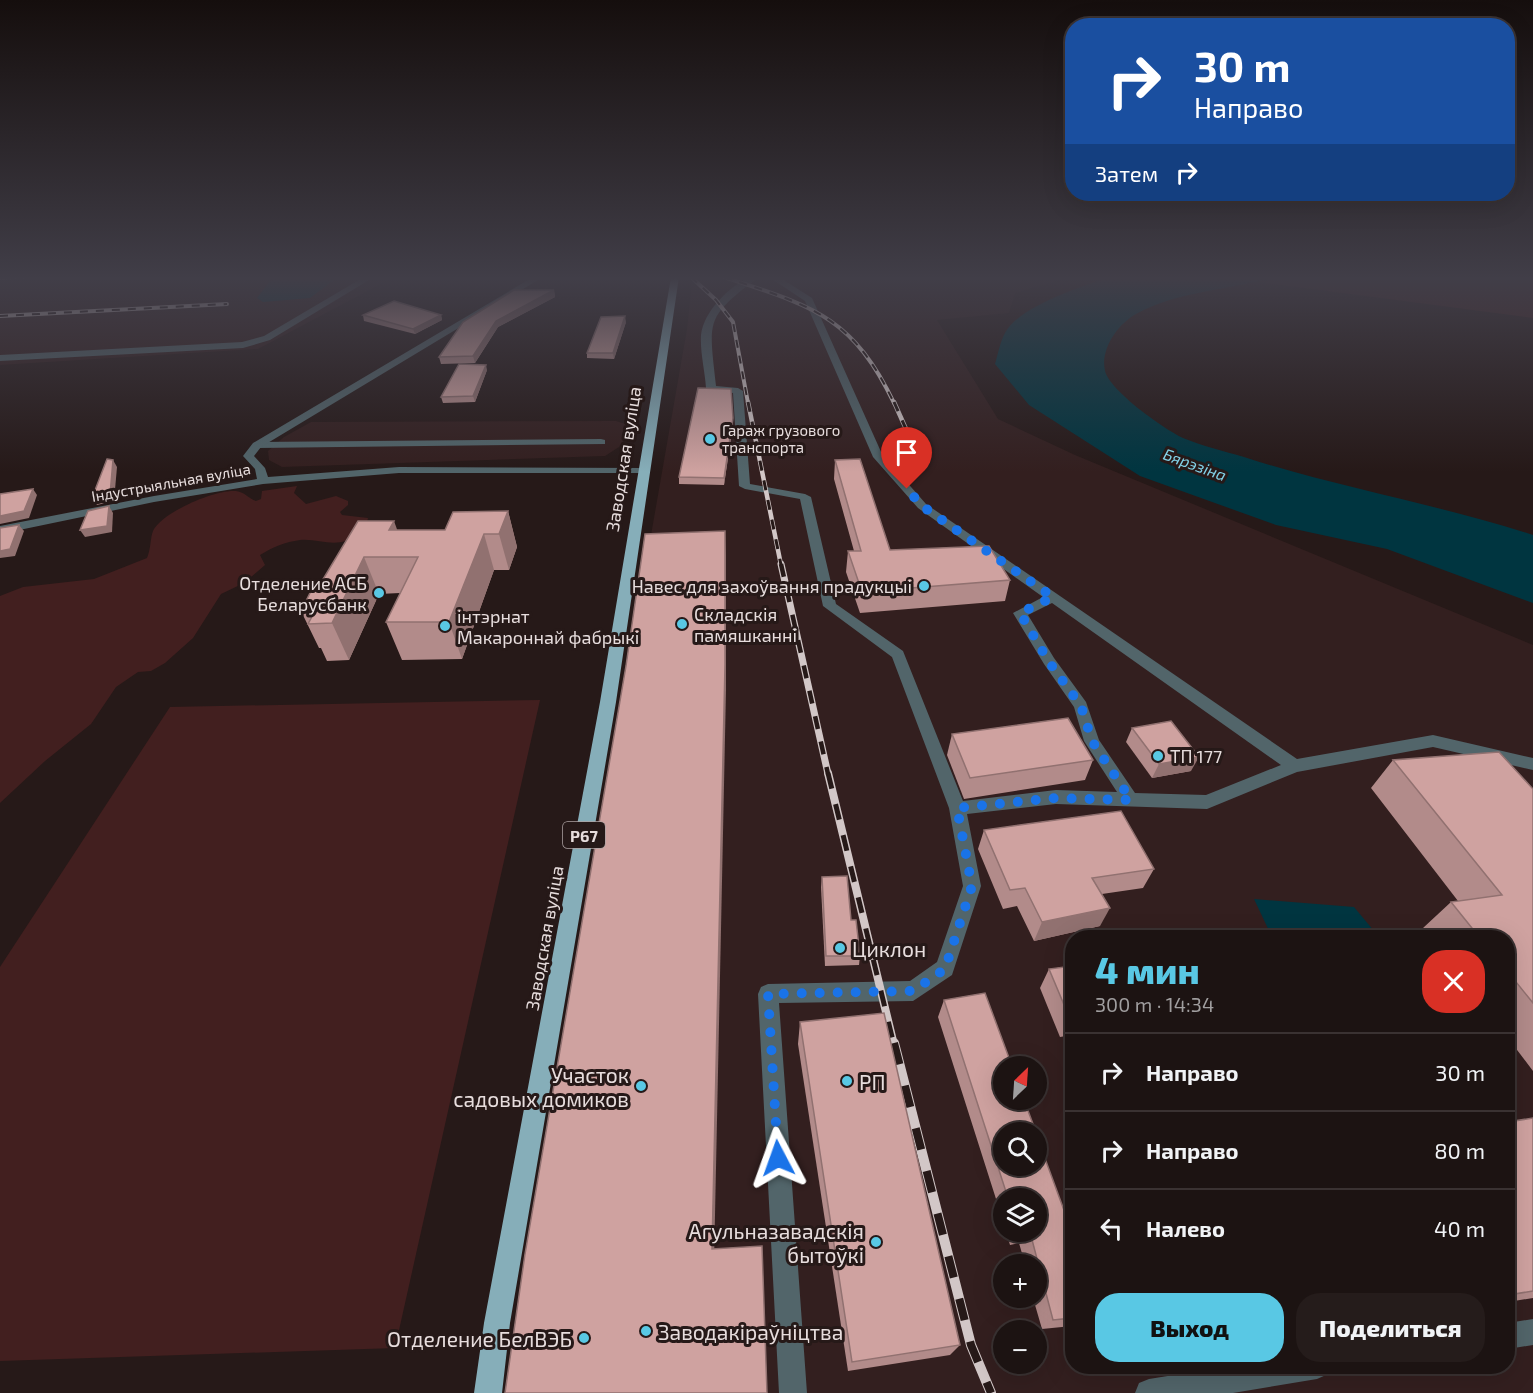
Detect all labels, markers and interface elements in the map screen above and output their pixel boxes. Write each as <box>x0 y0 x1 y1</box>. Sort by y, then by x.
text: 30 m <box>1194 40 1290 90</box>
icon: right <box>1095 42 1173 120</box>
text: Направо <box>1194 91 1303 123</box>
icon: right <box>1170 156 1203 189</box>
text: Затем <box>1095 160 1158 186</box>
street label: Заводская вуліца <box>601 385 645 533</box>
place label: Гараж грузового транспорта <box>722 421 840 456</box>
pin <box>881 427 932 489</box>
marker: Гараж грузового транспорта <box>703 432 717 446</box>
icon: arrive <box>890 436 923 469</box>
water label: Бярэзіна <box>1161 444 1229 484</box>
street label: Індустрыяльная вуліца <box>90 459 252 506</box>
place label: Отделение АСБ Беларусбанк <box>239 572 367 615</box>
place label: Навес для захоўвання прадукцыі <box>632 575 912 597</box>
marker: Навес для захоўвання прадукцыі <box>917 579 931 593</box>
marker: Отделение АСБ Беларусбанк <box>372 586 386 600</box>
place label: Складскія памяшканні <box>694 603 797 646</box>
place label: інтэрнат Макароннай фабрыкі <box>457 605 639 648</box>
marker: Складскія памяшканні <box>675 617 689 631</box>
marker: інтэрнат Макароннай фабрыкі <box>438 619 452 633</box>
place label: ТП 177 <box>1170 745 1222 767</box>
marker: ТП 177 <box>1151 749 1165 763</box>
road number: Р67 <box>563 822 605 848</box>
street label: Заводская вуліца <box>520 864 568 1012</box>
place label: Циклон <box>852 936 926 961</box>
marker: Циклон <box>833 941 847 955</box>
text: 4 мин <box>1095 948 1200 991</box>
button: close <box>1422 950 1485 1013</box>
text: 300 m · 14:34 <box>1095 992 1214 1016</box>
north arrow <box>993 1056 1047 1110</box>
map controls <box>993 1056 1047 1374</box>
icon: right <box>1095 1056 1128 1089</box>
text: Направо <box>1146 1059 1239 1085</box>
text: 30 m <box>1435 1059 1485 1085</box>
place label: Участок садовых домиков <box>453 1062 629 1111</box>
place label: РП <box>859 1069 885 1094</box>
marker: РП <box>840 1074 854 1088</box>
marker: Участок садовых домиков <box>634 1079 648 1093</box>
button: search <box>993 1122 1047 1176</box>
position arrow <box>746 1126 810 1190</box>
icon: right <box>1095 1134 1128 1167</box>
text: Направо <box>1146 1137 1239 1163</box>
text: 80 m <box>1434 1137 1485 1163</box>
button: layers <box>993 1188 1047 1242</box>
icon: left <box>1095 1212 1128 1245</box>
text: Налево <box>1146 1215 1225 1241</box>
text: 40 m <box>1434 1215 1485 1241</box>
place label: Агульназавадскія бытоўкі <box>689 1218 864 1268</box>
marker: Агульназавадскія бытоўкі <box>869 1235 883 1249</box>
button: + <box>993 1254 1047 1308</box>
button: Выход <box>1095 1293 1284 1362</box>
button: Поделиться <box>1296 1293 1485 1362</box>
place label: Заводакіраўніцтва <box>658 1319 843 1345</box>
button: − <box>993 1320 1047 1374</box>
marker: Заводакіраўніцтва <box>639 1324 653 1338</box>
place label: Отделение БелВЭБ <box>387 1326 572 1351</box>
marker: Отделение БелВЭБ <box>577 1331 591 1345</box>

